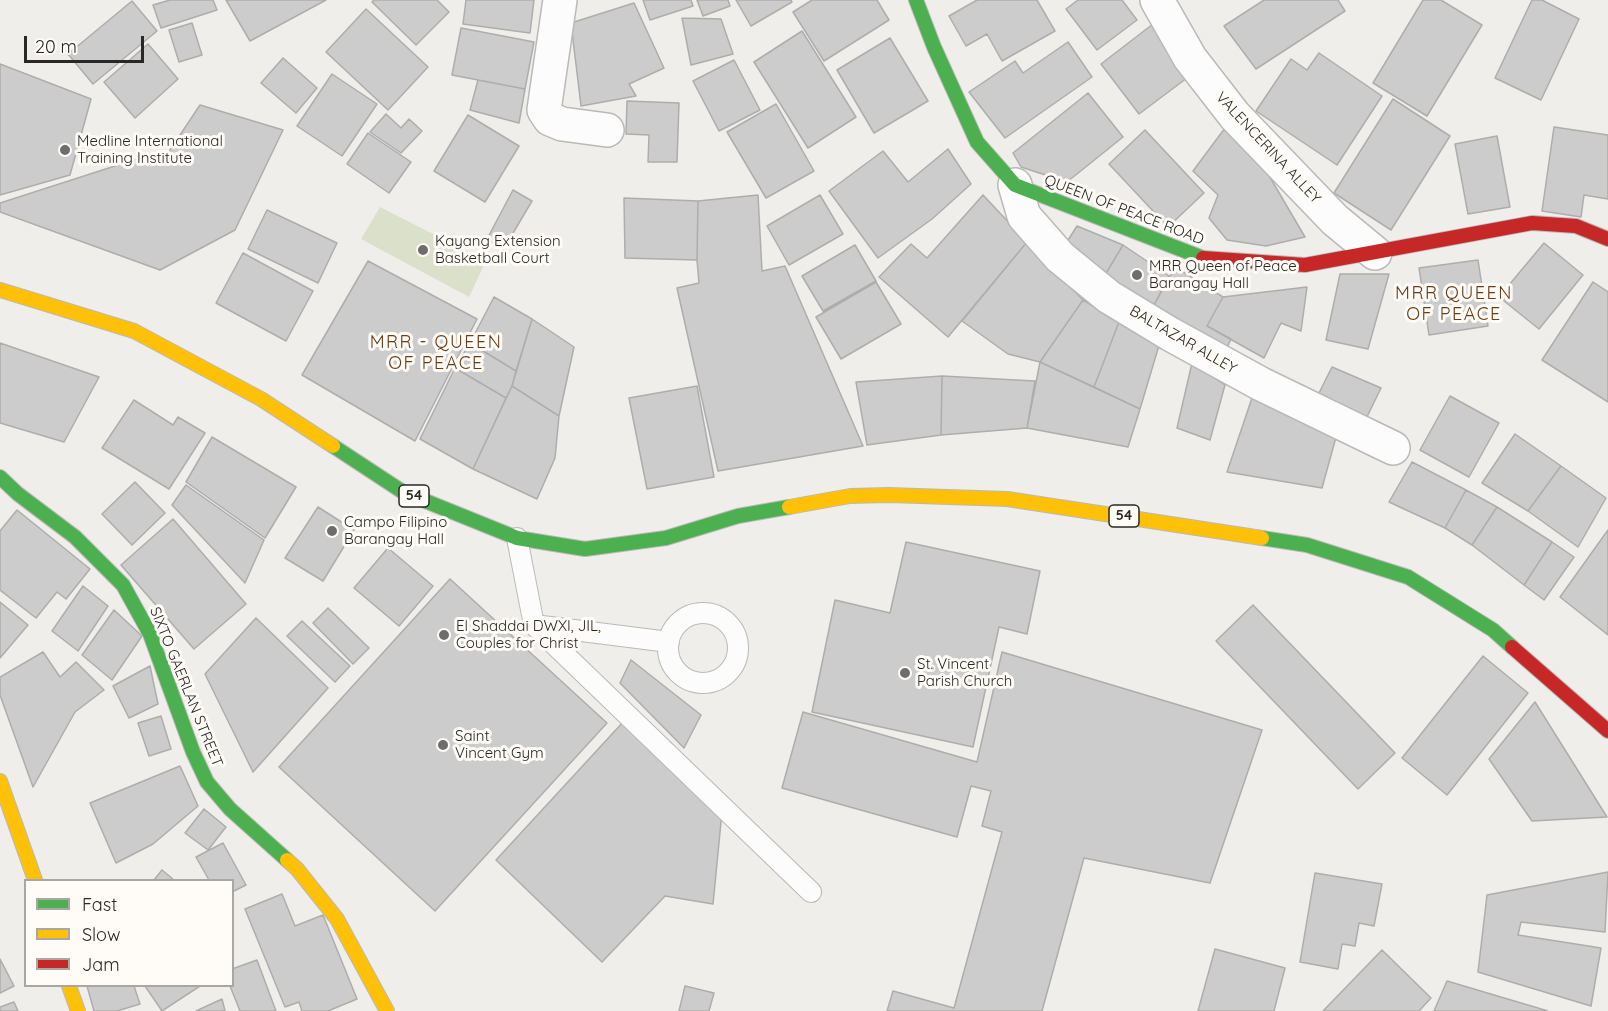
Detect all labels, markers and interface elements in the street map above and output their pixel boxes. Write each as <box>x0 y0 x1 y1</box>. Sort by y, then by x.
scale bar <box>27 24 147 62</box>
text: 20 m <box>35 35 77 58</box>
street label: VALENCERINA ALLEY <box>1212 88 1324 208</box>
place label: Medline International Training Institute <box>77 132 223 167</box>
marker: Medline International Training Institute <box>58 143 72 157</box>
street label: QUEEN OF PEACE ROAD <box>1042 171 1206 249</box>
place label: Kayang Extension Basketball Court <box>435 232 561 267</box>
marker: Kayang Extension Basketball Court <box>416 243 430 257</box>
place label: MRR Queen of Peace Barangay Hall <box>1149 257 1297 292</box>
marker: MRR Queen of Peace Barangay Hall <box>1130 268 1144 282</box>
district label: MRR QUEEN OF PEACE <box>1395 283 1513 326</box>
street label: BALTAZAR ALLEY <box>1126 302 1240 378</box>
district label: MRR - QUEEN OF PEACE <box>370 332 502 374</box>
road number: 54 <box>399 485 429 507</box>
road number: 54 <box>1109 505 1139 527</box>
place label: Campo Filipino Barangay Hall <box>344 513 447 548</box>
marker: Campo Filipino Barangay Hall <box>325 524 339 538</box>
street label: SIXTO GAERLAN STREET <box>146 605 226 769</box>
place label: El Shaddai DWXI, JIL, Couples for Christ <box>456 617 601 652</box>
marker: El Shaddai DWXI, JIL, Couples for Christ <box>437 628 451 642</box>
place label: St. Vincent Parish Church <box>917 655 1012 690</box>
marker: St. Vincent Parish Church <box>898 666 912 680</box>
place label: Saint Vincent Gym <box>455 727 544 762</box>
marker: Saint Vincent Gym <box>436 738 450 752</box>
legend <box>24 879 234 987</box>
text: Fast <box>82 893 117 916</box>
text: Slow <box>82 923 120 946</box>
text: Jam <box>82 953 120 976</box>

